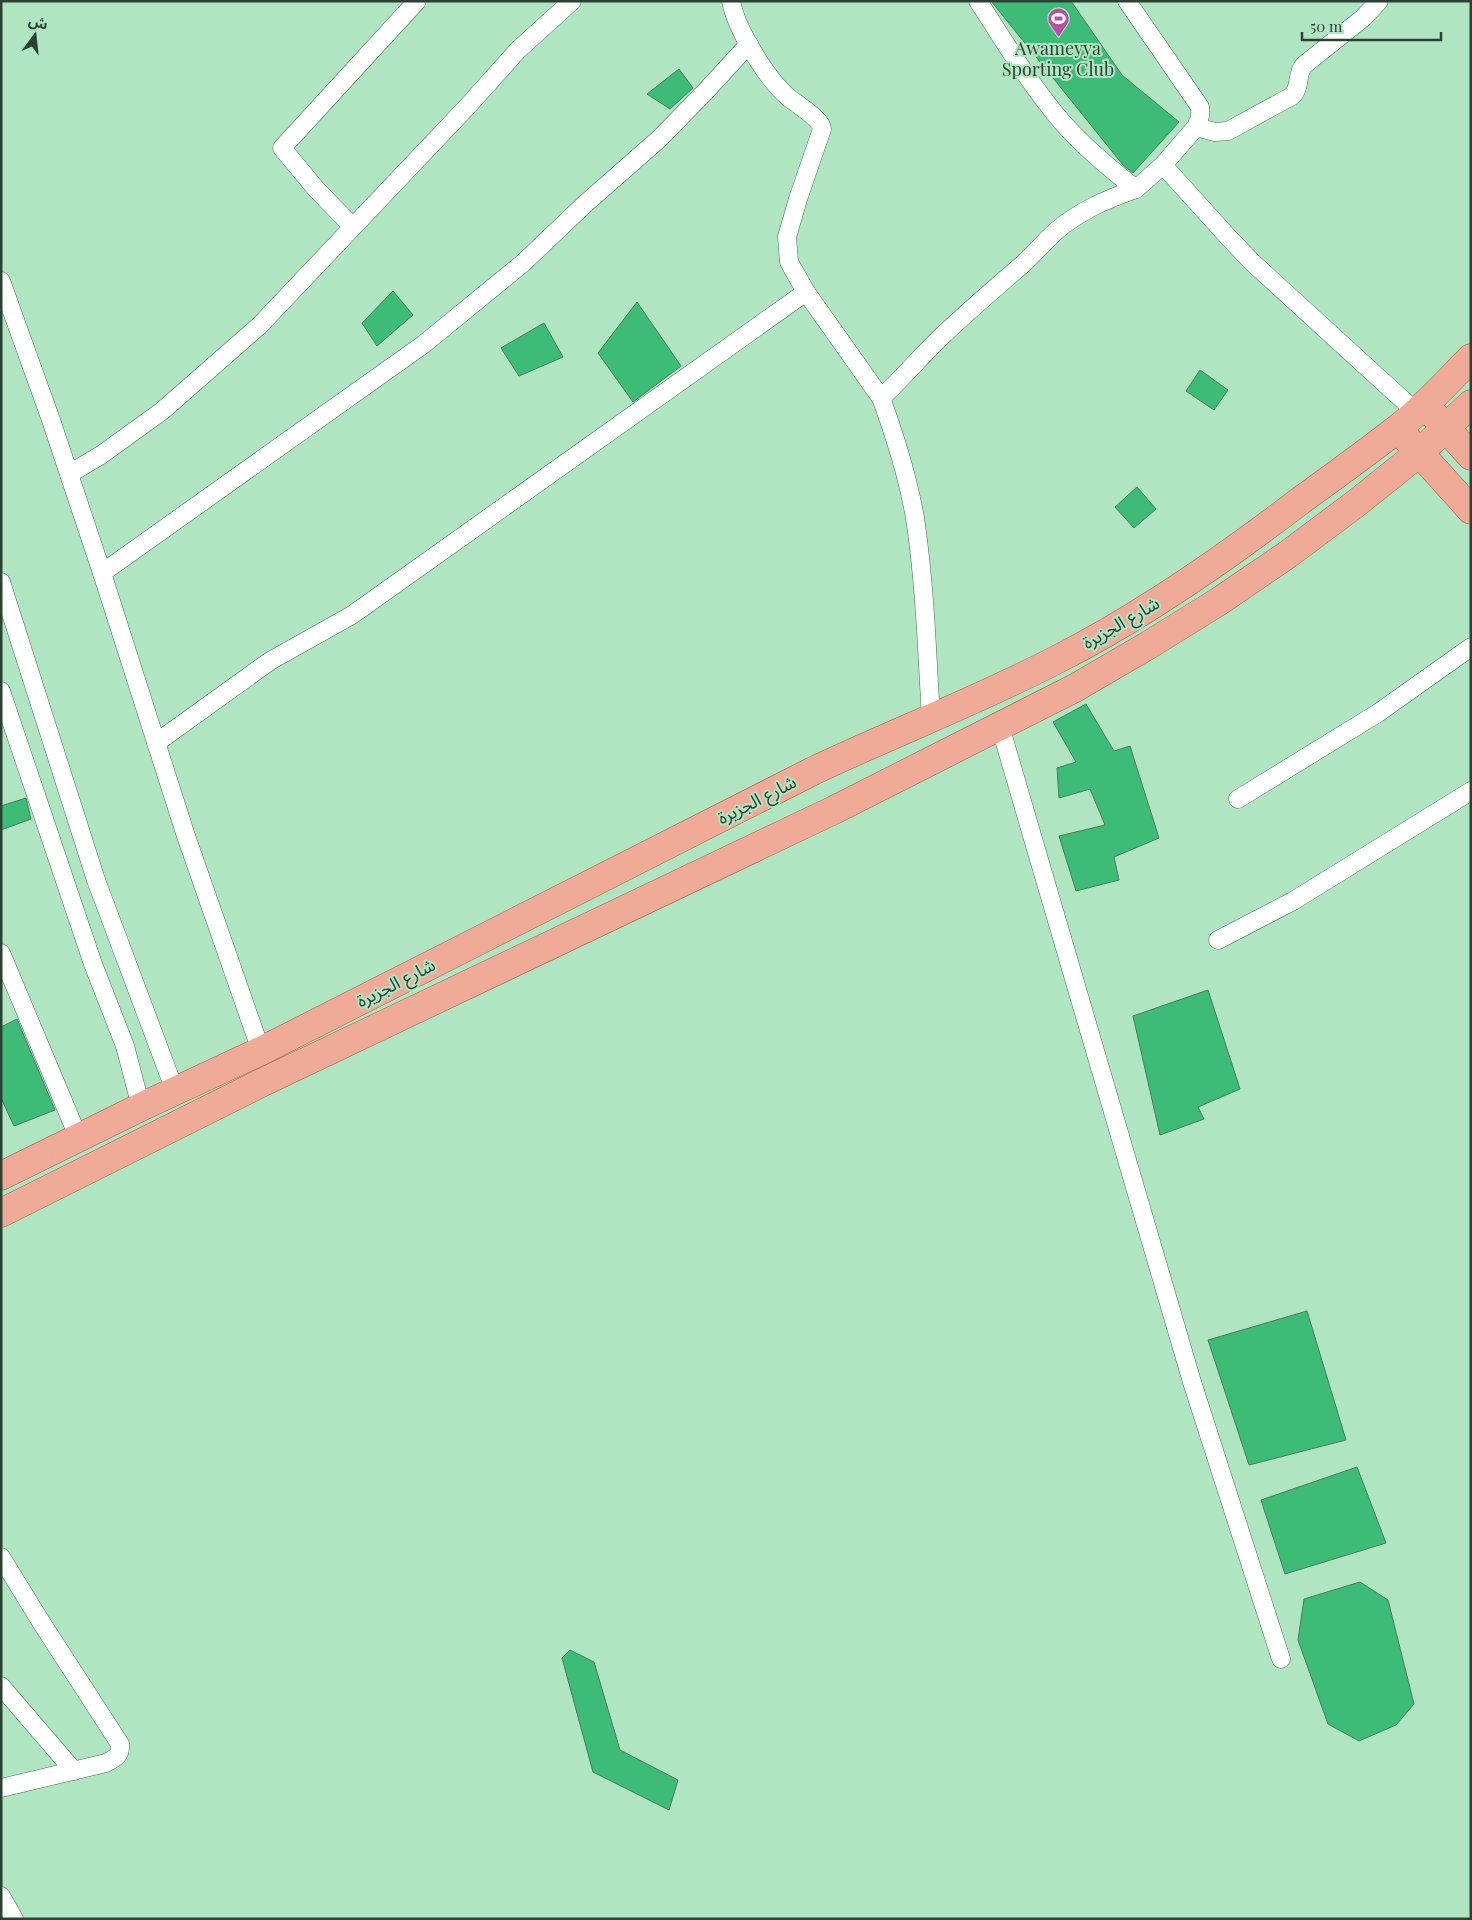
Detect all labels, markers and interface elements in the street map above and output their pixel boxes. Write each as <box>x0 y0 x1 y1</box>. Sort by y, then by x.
sports icon: Awameyya Sporting Club <box>1046 7 1070 38</box>
north arrow <box>10 10 60 60</box>
text: ش <box>27 10 50 34</box>
scale bar <box>1302 10 1441 42</box>
text: 50 m <box>1310 16 1343 36</box>
place label: Awameyya Sporting Club <box>1002 36 1114 81</box>
street label: شارع الجزيرة <box>1077 590 1165 657</box>
street label: شارع الجزيرة <box>713 769 802 832</box>
street label: شارع الجزيرة <box>352 952 441 1015</box>

